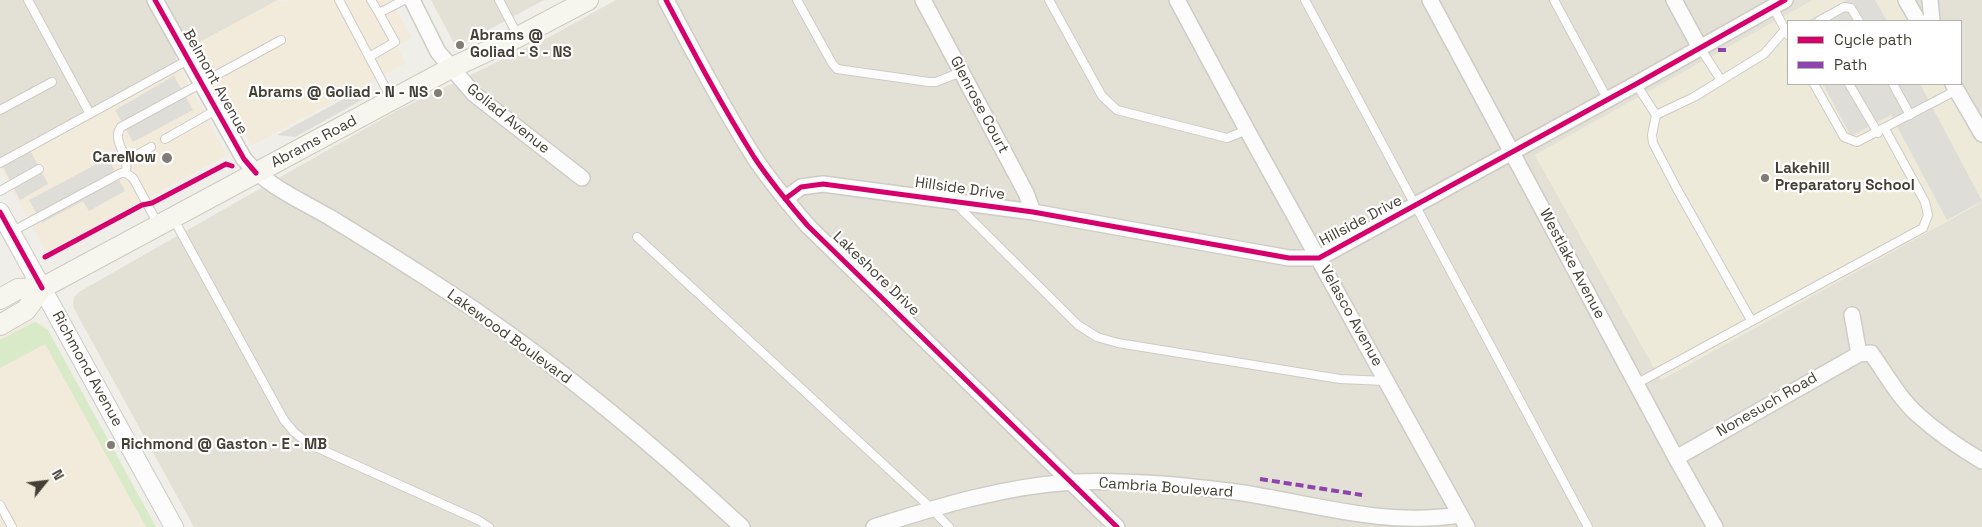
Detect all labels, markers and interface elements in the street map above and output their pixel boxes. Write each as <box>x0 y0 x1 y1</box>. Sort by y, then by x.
legend <box>1787 20 1962 85</box>
street label: Belmont Avenue <box>179 26 251 138</box>
place label: Abrams @ Goliad - S - NS <box>470 27 572 62</box>
text: Cycle path <box>1834 30 1912 49</box>
marker: Abrams @ Goliad - S - NS <box>454 39 466 51</box>
street label: Glenrose Court <box>946 53 1012 157</box>
text: Path <box>1834 55 1867 74</box>
street label: Goliad Avenue <box>463 80 553 158</box>
place label: Abrams @ Goliad - N - NS <box>248 84 428 102</box>
marker: Abrams @ Goliad - N - NS <box>432 87 444 99</box>
street label: Abrams Road <box>268 112 360 172</box>
place label: CareNow <box>92 149 156 167</box>
marker: CareNow <box>160 151 174 165</box>
place label: Lakehill Preparatory School <box>1775 160 1915 195</box>
marker: Lakehill Preparatory School <box>1759 172 1771 184</box>
street label: Hillside Drive <box>914 174 1006 204</box>
street label: Hillside Drive <box>1317 192 1405 250</box>
street label: Westlake Avenue <box>1535 206 1609 322</box>
street label: Lakeshore Drive <box>829 228 923 320</box>
street label: Velasco Avenue <box>1316 262 1386 370</box>
street label: Lakewood Boulevard <box>443 286 575 388</box>
street label: Richmond Avenue <box>48 308 126 430</box>
street label: Nonesuch Road <box>1713 369 1821 441</box>
place label: Richmond @ Gaston - E - MB <box>121 436 327 454</box>
marker: Richmond @ Gaston - E - MB <box>105 439 117 451</box>
north arrow <box>20 457 70 507</box>
text: N <box>48 466 68 483</box>
street label: Cambria Boulevard <box>1098 474 1234 502</box>

